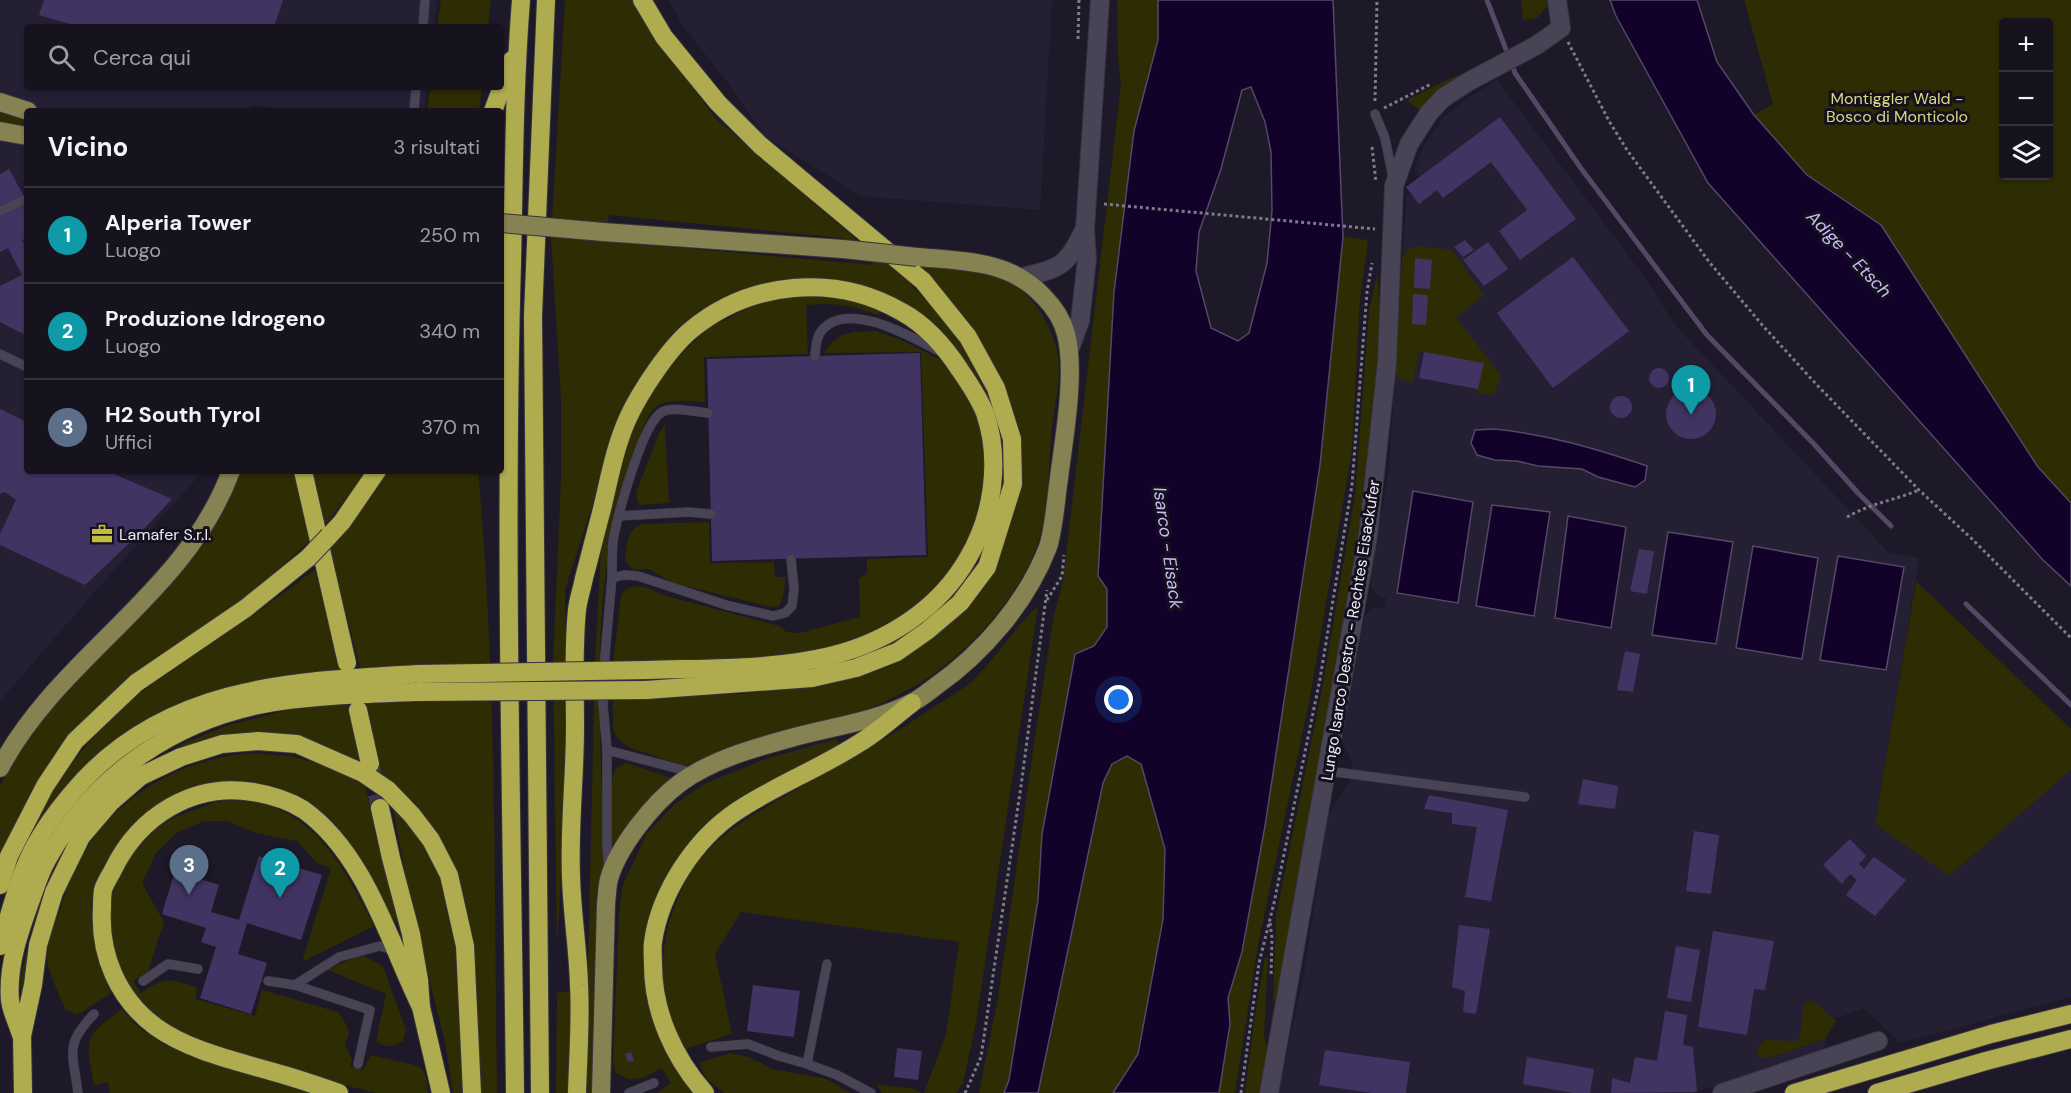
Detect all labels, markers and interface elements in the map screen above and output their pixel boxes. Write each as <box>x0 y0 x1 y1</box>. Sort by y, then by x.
map controls <box>1999 18 2053 180</box>
button: + <box>1999 18 2053 72</box>
search box <box>24 24 504 90</box>
icon: search <box>45 41 78 74</box>
text: Cerca qui <box>93 43 191 72</box>
button: − <box>1999 72 2053 126</box>
park label: Montiggler Wald - Bosco di Monticolo <box>1826 88 1968 127</box>
button: layers <box>1999 126 2053 180</box>
text: Vicino <box>48 130 128 164</box>
text: 3 risultati <box>394 134 480 160</box>
water label: Adige - Etsch <box>1801 204 1897 303</box>
text: Alperia Tower <box>105 208 251 237</box>
text: 1 <box>64 222 71 248</box>
text: 250 m <box>419 222 480 248</box>
text: Luogo <box>105 237 161 263</box>
text: Produzione Idrogeno <box>105 304 326 333</box>
text: 2 <box>62 318 73 344</box>
text: 340 m <box>419 318 480 344</box>
text: Luogo <box>105 333 161 359</box>
pin: 1 <box>1672 366 1710 415</box>
text: H2 South Tyrol <box>105 400 261 429</box>
text: 3 <box>61 414 74 440</box>
text: 370 m <box>421 414 480 440</box>
text: Uffici <box>105 429 152 455</box>
street label: Lungo Isarco Destro - Rechtes Eisackufer <box>1316 478 1385 782</box>
water label: Isarco - Eisack <box>1148 485 1189 611</box>
office icon: Lamafer S.r.l. <box>90 522 114 546</box>
place label: Lamafer S.r.l. <box>119 524 211 545</box>
your location <box>1104 685 1133 714</box>
pin: 3 <box>170 846 208 895</box>
pin: 2 <box>260 848 300 898</box>

